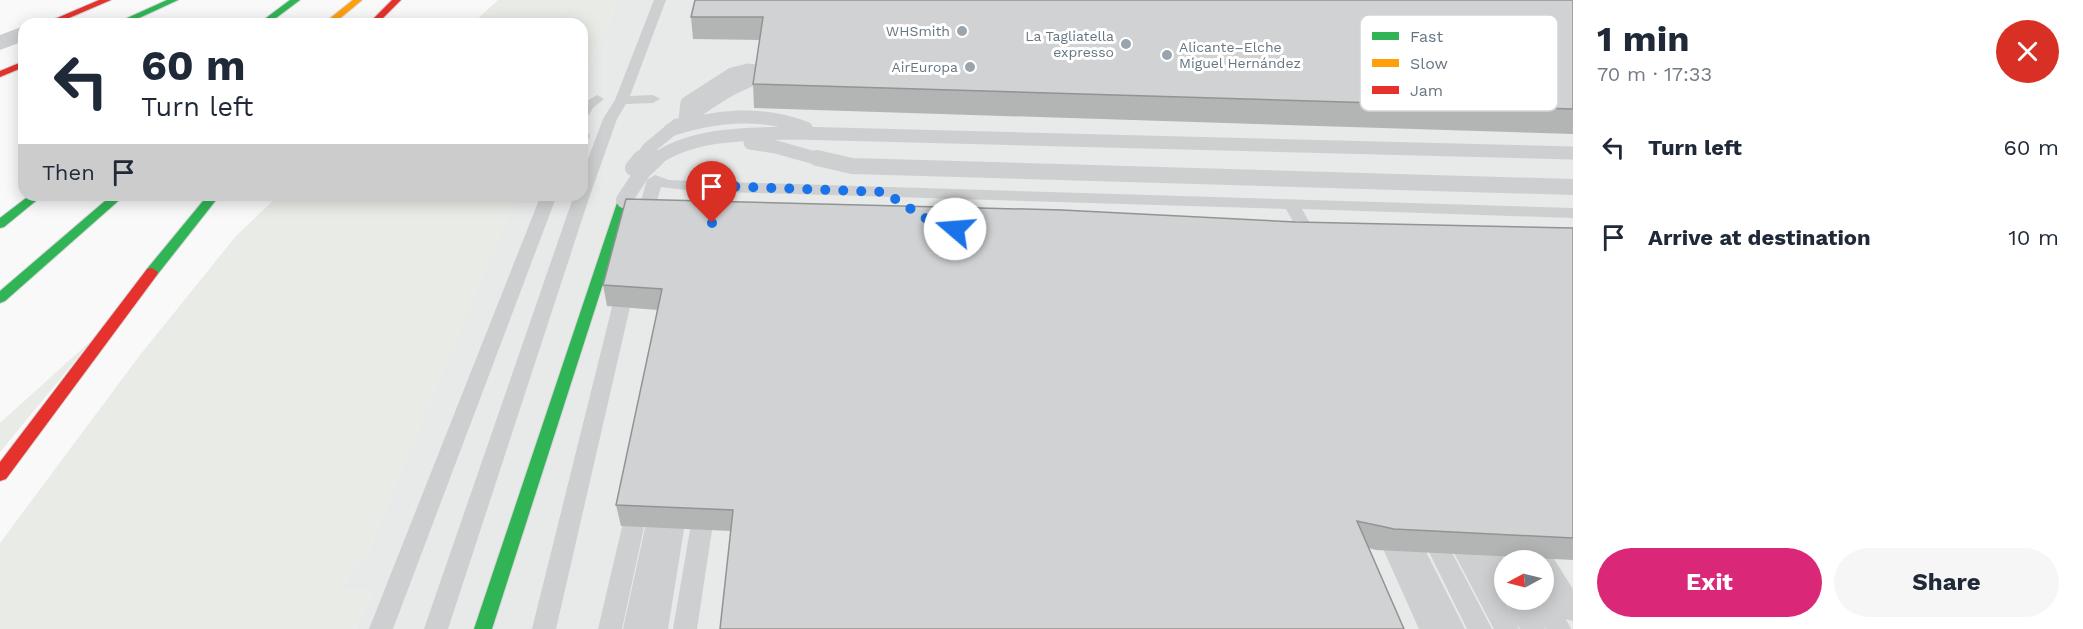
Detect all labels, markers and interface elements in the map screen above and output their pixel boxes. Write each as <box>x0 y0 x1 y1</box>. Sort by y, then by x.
legend <box>1360 15 1558 111</box>
text: 1 min <box>1597 18 1689 60</box>
button: close <box>1996 20 2059 83</box>
place label: WHSmith <box>886 23 950 39</box>
marker: WHSmith <box>955 24 969 38</box>
text: Fast <box>1410 27 1443 46</box>
place label: La Tagliatella expresso <box>1025 28 1114 60</box>
marker: La Tagliatella expresso <box>1119 37 1133 51</box>
place label: Alicante–Elche Miguel Hernández <box>1179 39 1301 71</box>
text: 60 m <box>141 41 245 90</box>
icon: left <box>42 42 120 120</box>
marker: Alicante–Elche Miguel Hernández <box>1160 48 1174 62</box>
text: Slow <box>1410 54 1448 73</box>
place label: AirEuropa <box>892 59 958 75</box>
marker: AirEuropa <box>963 60 977 74</box>
text: 70 m · 17:33 <box>1597 62 1712 86</box>
text: Jam <box>1410 81 1443 100</box>
text: Turn left <box>141 91 253 123</box>
icon: left <box>1597 131 1630 164</box>
text: Turn left <box>1648 135 1742 160</box>
text: 60 m <box>2003 135 2059 160</box>
icon: arrive <box>107 156 140 189</box>
text: Then <box>42 160 95 185</box>
pin <box>686 161 737 223</box>
icon: arrive <box>695 170 728 203</box>
position arrow <box>923 197 987 261</box>
icon: arrive <box>1597 221 1630 254</box>
text: Arrive at destination <box>1648 225 1871 250</box>
text: 10 m <box>2008 225 2059 250</box>
button: Exit <box>1597 548 1822 617</box>
button: Share <box>1834 548 2059 617</box>
north arrow <box>1494 550 1554 610</box>
map controls <box>1494 550 1554 610</box>

